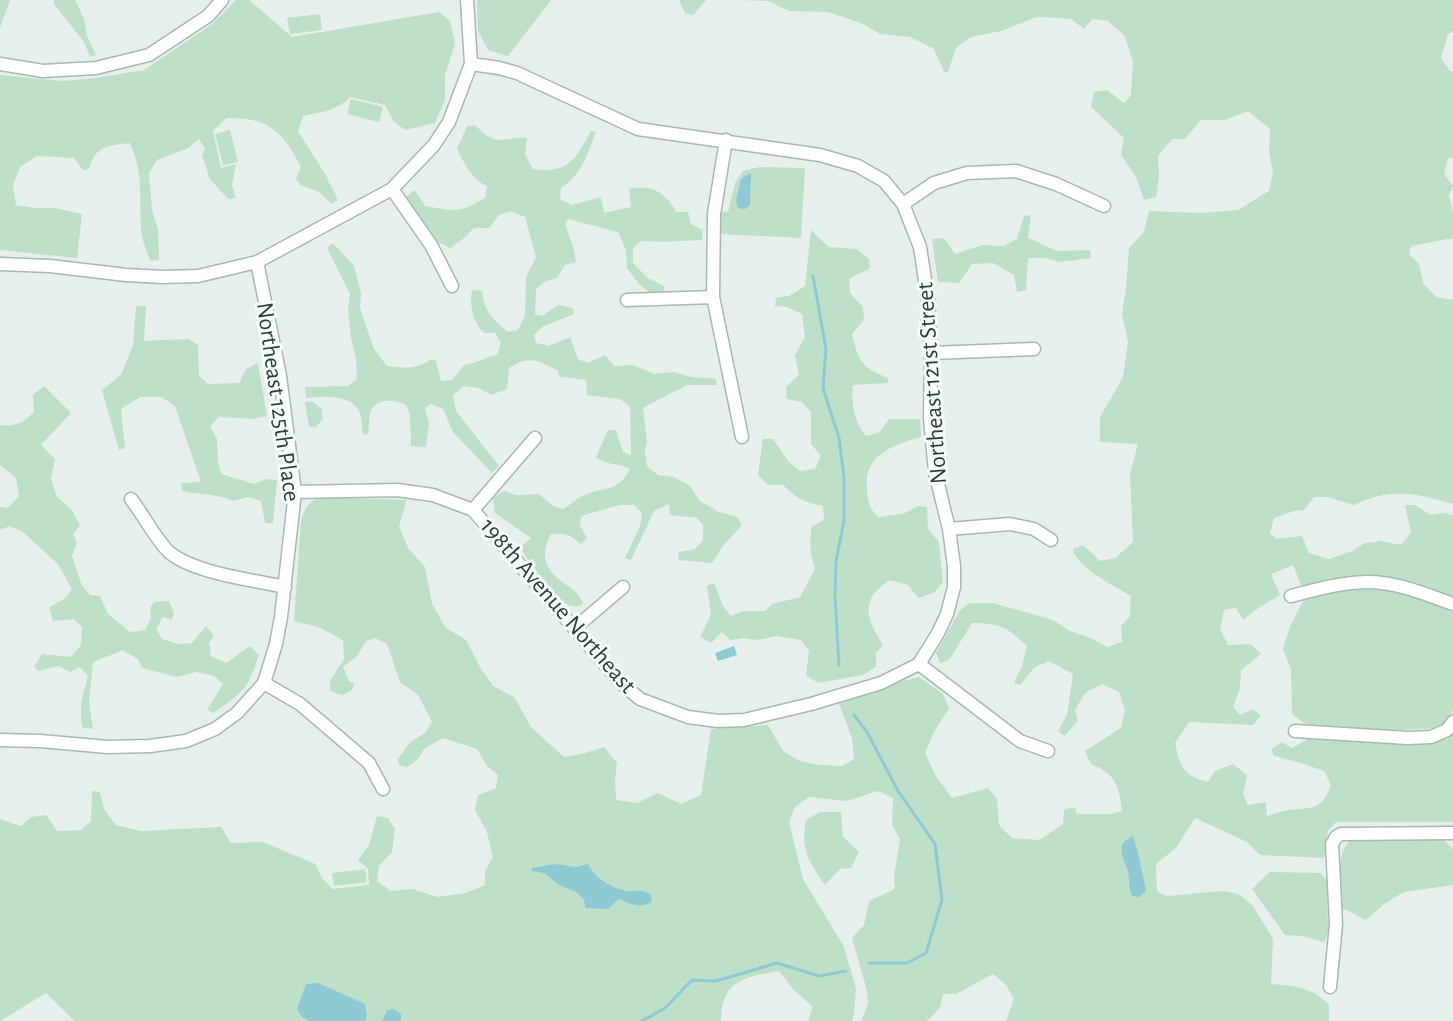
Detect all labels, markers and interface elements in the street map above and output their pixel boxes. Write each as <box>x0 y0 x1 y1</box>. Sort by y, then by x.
street label: Northeast 121st Street <box>911 281 953 485</box>
street label: Northeast 125th Place <box>250 300 306 504</box>
street label: 198th Avenue Northeast <box>474 512 642 700</box>

